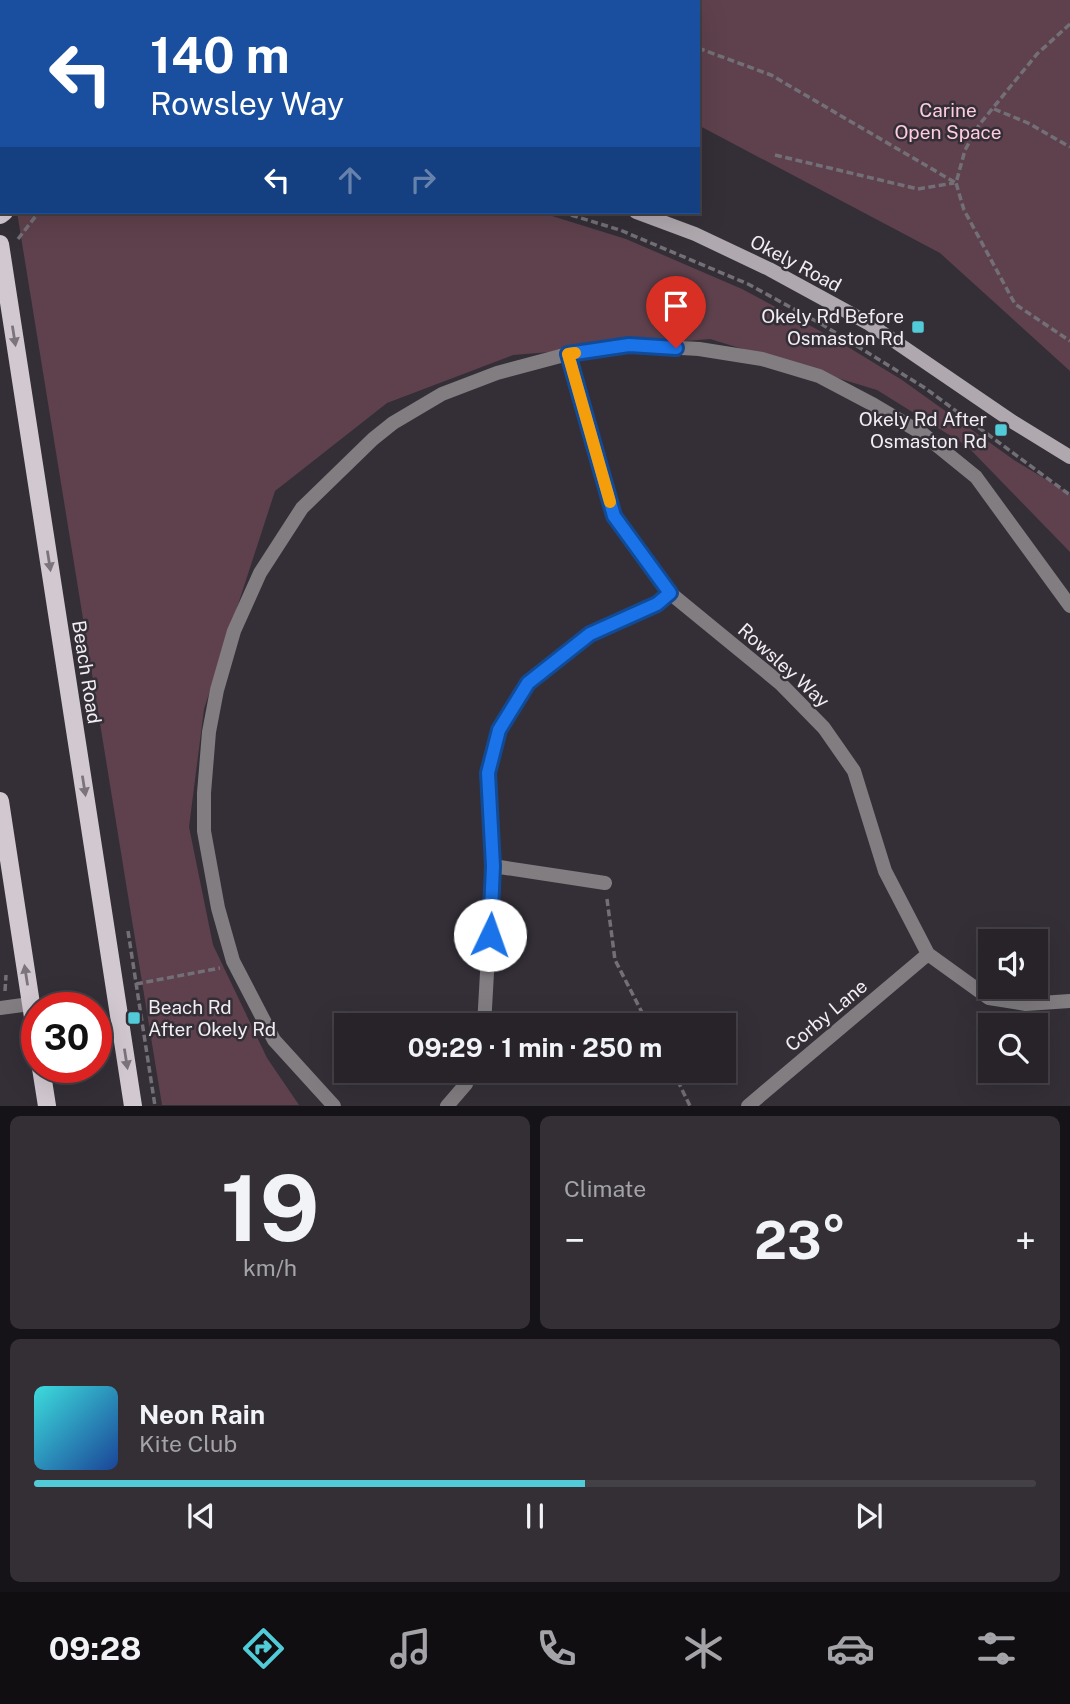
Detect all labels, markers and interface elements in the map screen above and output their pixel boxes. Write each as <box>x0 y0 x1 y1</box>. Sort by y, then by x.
text: 140 m <box>150 26 290 84</box>
icon: left <box>35 28 126 119</box>
text: Rowsley Way <box>150 85 344 122</box>
park label: Carine Open Space <box>895 99 1001 143</box>
icon: left <box>258 161 296 199</box>
icon: ahead <box>331 161 369 199</box>
icon: right <box>404 161 442 199</box>
street label: Okely Road <box>747 230 845 296</box>
pin <box>646 276 706 348</box>
icon: arrive <box>657 287 695 325</box>
place label: Okely Rd Before Osmaston Rd <box>761 305 904 349</box>
marker: Okely Rd Before Osmaston Rd <box>910 319 926 335</box>
one-way arrow <box>9 325 20 347</box>
place label: Okely Rd After Osmaston Rd <box>859 408 987 452</box>
marker: Okely Rd After Osmaston Rd <box>993 422 1009 438</box>
one-way arrow <box>44 550 55 572</box>
street label: Rowsley Way <box>734 618 834 712</box>
street label: Beach Road <box>68 619 106 725</box>
one-way arrow <box>79 775 90 797</box>
position arrow <box>453 898 527 972</box>
map controls <box>978 929 1048 1083</box>
button: sound <box>978 929 1048 999</box>
one-way arrow <box>20 964 31 986</box>
street label: Corby Lane <box>781 974 871 1056</box>
speed limit sign: 30 <box>21 992 112 1083</box>
place label: Beach Rd After Okely Rd <box>148 996 276 1040</box>
marker: Beach Rd After Okely Rd <box>126 1010 142 1026</box>
button: search <box>978 1013 1048 1083</box>
text: 09:29 · 1 min · 250 m <box>408 1032 662 1063</box>
one-way arrow <box>121 1048 132 1070</box>
text: 19 <box>221 1155 319 1261</box>
text: Climate <box>564 1175 646 1202</box>
text: 23° <box>754 1210 846 1271</box>
text: − <box>564 1218 585 1263</box>
text: + <box>1015 1218 1036 1263</box>
text: km/h <box>243 1254 297 1281</box>
text: Neon Rain <box>139 1399 265 1430</box>
text: Kite Club <box>139 1430 237 1457</box>
icon: previous <box>182 1497 220 1535</box>
icon: pause <box>516 1497 554 1535</box>
icon: next <box>850 1497 888 1535</box>
icon: directions <box>239 1624 288 1673</box>
icon: music <box>386 1624 435 1673</box>
icon: phone <box>532 1624 581 1673</box>
icon: climate <box>679 1624 728 1673</box>
icon: car <box>826 1624 875 1673</box>
icon: filters <box>972 1624 1021 1673</box>
text: 09:28 <box>49 1630 141 1667</box>

